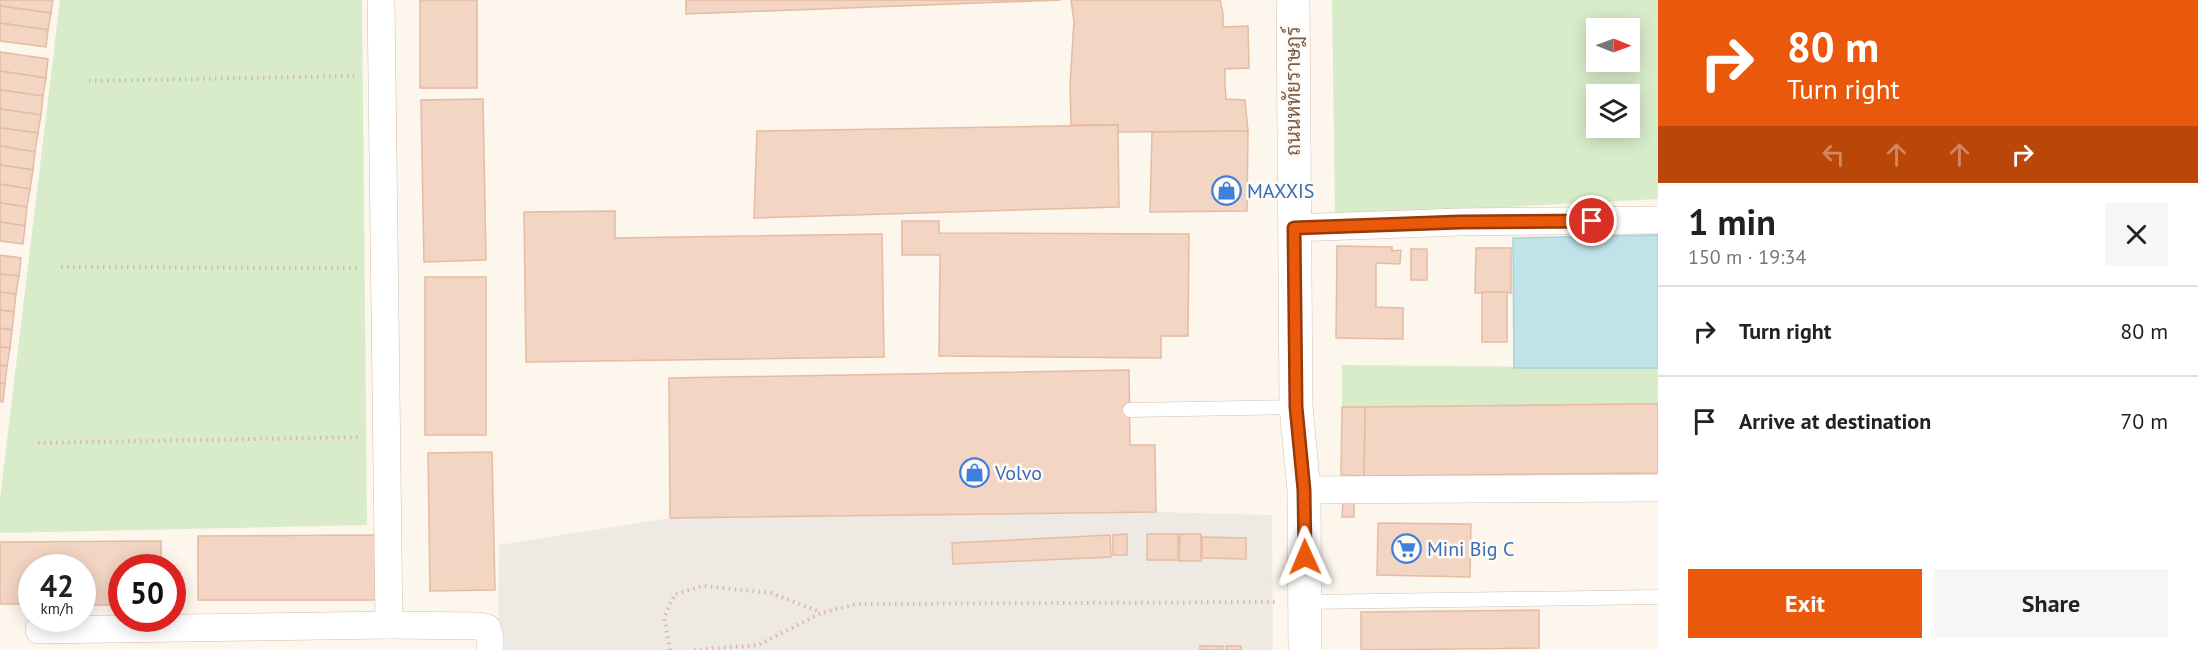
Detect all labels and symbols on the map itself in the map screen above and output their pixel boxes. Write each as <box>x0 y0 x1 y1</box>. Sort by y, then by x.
north arrow <box>1586 18 1640 72</box>
street label: ถนนหทัยราษฎร์ <box>1279 26 1307 156</box>
shop icon: MAXXIS <box>1210 175 1242 207</box>
place label: MAXXIS <box>1247 178 1314 204</box>
pin <box>1566 195 1617 246</box>
shop icon: Volvo <box>958 457 990 489</box>
place label: Volvo <box>994 460 1042 486</box>
position arrow <box>1273 525 1337 589</box>
supermarket icon: Mini Big C <box>1390 533 1422 565</box>
place label: Mini Big C <box>1427 536 1514 562</box>
speed limit sign: 50 <box>108 554 186 632</box>

